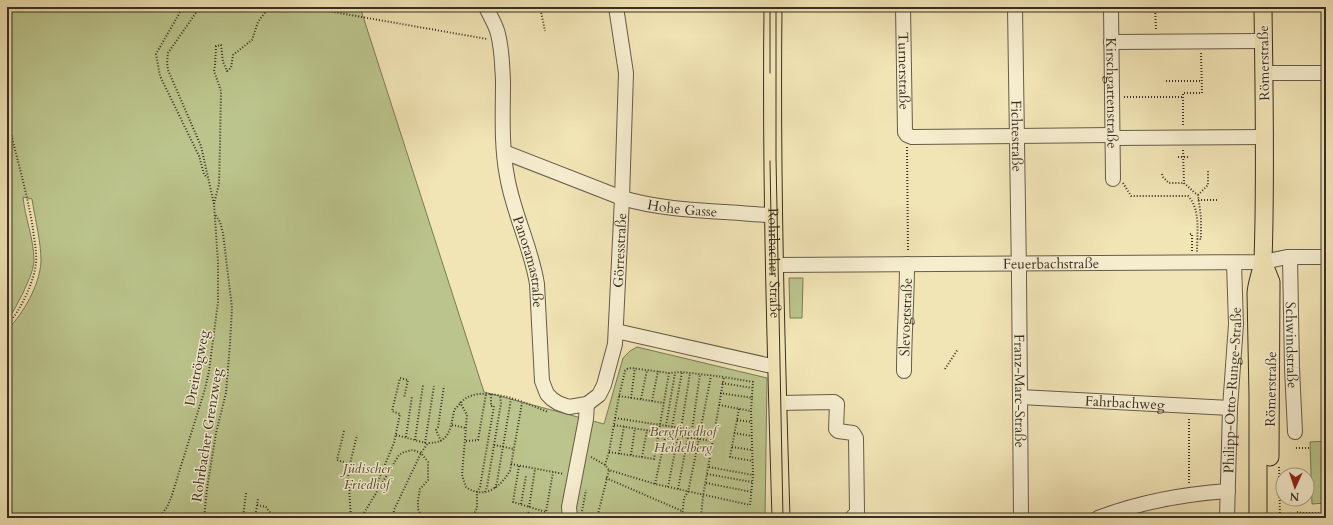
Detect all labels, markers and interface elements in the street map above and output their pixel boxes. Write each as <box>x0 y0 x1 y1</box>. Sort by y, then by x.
street label: Römerstraße <box>1254 25 1274 101</box>
street label: Turnerstraße <box>894 32 914 110</box>
street label: Kirschgartenstraße <box>1102 37 1122 149</box>
street label: Fichtestraße <box>1007 100 1027 172</box>
street label: Hohe Gasse <box>646 195 718 221</box>
street label: Rohrbacher Straße <box>764 208 785 318</box>
street label: Panoramastraße <box>509 213 548 308</box>
street label: Görresstraße <box>608 213 631 288</box>
street label: Feuerbachstraße <box>1003 254 1099 273</box>
street label: Slevogtstraße <box>895 277 916 357</box>
street label: Schwindstraße <box>1281 301 1302 389</box>
street label: Philipp-Otto-Runge-Straße <box>1219 307 1246 474</box>
street label: Dreitrögweg <box>180 328 214 408</box>
street label: Franz-Marc-Straße <box>1010 334 1030 448</box>
street label: Römerstraße <box>1261 351 1281 427</box>
street label: Rohrbacher Grenzweg <box>187 367 227 503</box>
street label: Fahrbachweg <box>1084 391 1165 414</box>
park label: Bergfriedhof Heidelberg <box>649 422 719 457</box>
park label: Jüdischer Friedhof <box>340 459 393 494</box>
north arrow <box>1275 467 1315 507</box>
text: N <box>1289 489 1300 504</box>

